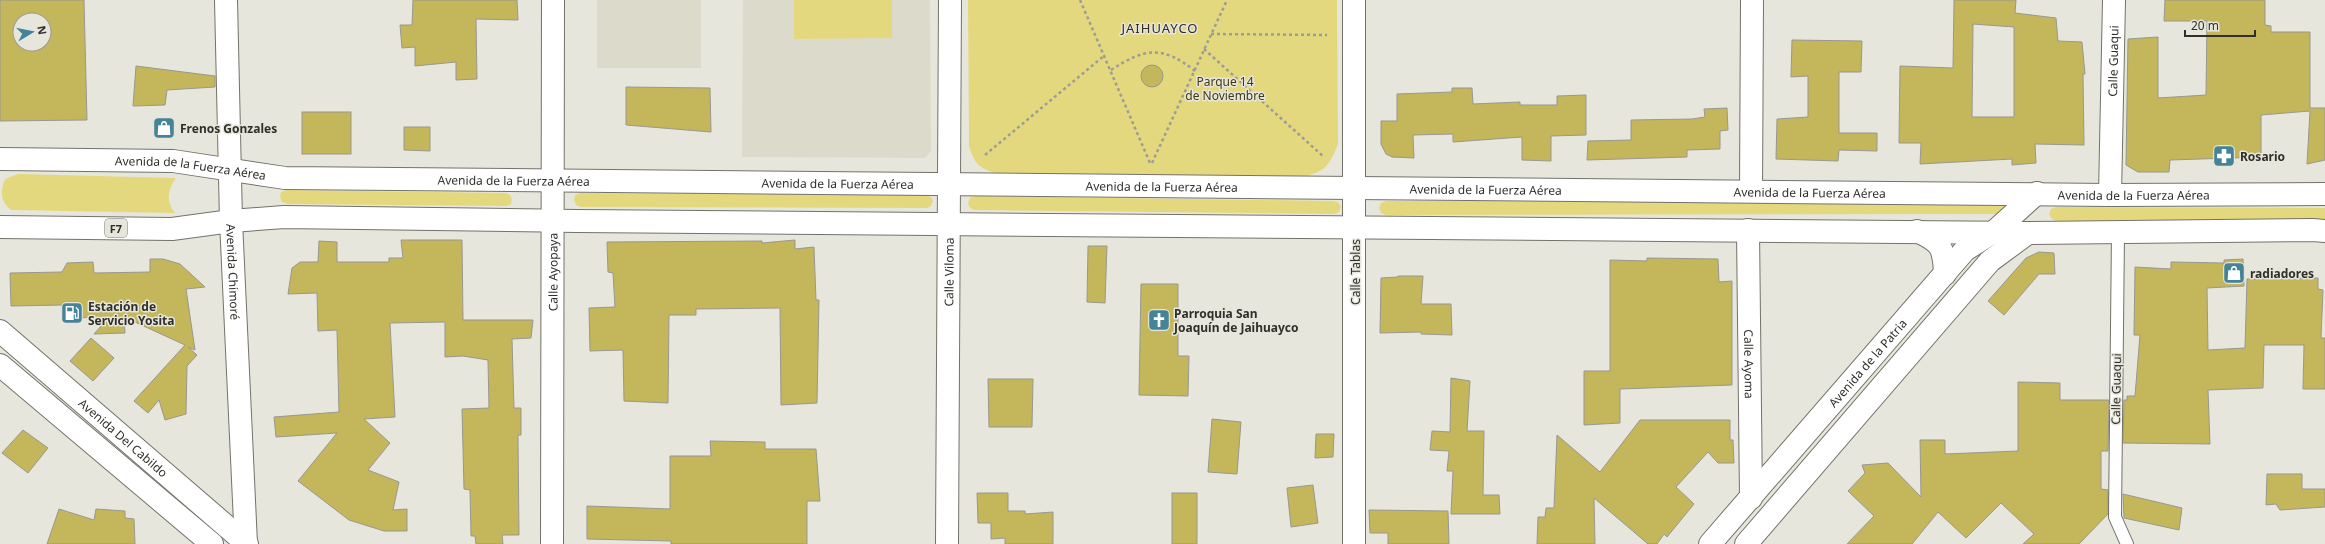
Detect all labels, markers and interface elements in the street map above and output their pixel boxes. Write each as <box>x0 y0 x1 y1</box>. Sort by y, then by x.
north arrow <box>12 12 52 52</box>
scale bar <box>2185 12 2255 38</box>
text: 20 m <box>2191 17 2219 34</box>
district label: JAIHUAYCO <box>1119 19 1199 37</box>
text: N <box>34 24 51 36</box>
street label: Calle Guaqui <box>2104 25 2122 97</box>
park label: Parque 14 de Noviembre <box>1185 73 1265 104</box>
shop icon: Frenos Gonzales <box>151 115 177 141</box>
place label: Frenos Gonzales <box>180 120 277 137</box>
pharmacy icon: Rosario <box>2211 143 2237 169</box>
place label: Rosario <box>2240 148 2285 165</box>
street label: Avenida de la Fuerza Aérea <box>115 152 267 184</box>
street label: Avenida de la Fuerza Aérea <box>438 171 590 189</box>
street label: Avenida de la Fuerza Aérea <box>762 174 914 192</box>
street label: Avenida de la Fuerza Aérea <box>1085 177 1238 195</box>
street label: Avenida de la Fuerza Aérea <box>1409 180 1562 198</box>
street label: Avenida de la Fuerza Aérea <box>1733 183 1886 201</box>
street label: Avenida de la Fuerza Aérea <box>2057 186 2210 204</box>
road number: F7 <box>105 219 127 237</box>
street label: Avenida Chimoré <box>223 223 244 321</box>
street label: Calle Ayopaya <box>544 233 561 311</box>
street label: Calle Viloma <box>940 237 957 307</box>
street label: Calle Tablas <box>1347 239 1364 305</box>
shop icon: radiadores <box>2221 260 2247 286</box>
place label: radiadores <box>2250 265 2314 282</box>
place label: Estación de Servicio Yosita <box>88 298 174 329</box>
fuel station icon: Estación de Servicio Yosita <box>59 300 85 326</box>
place label: Parroquia San Joaquín de Jaihuayco <box>1173 305 1299 336</box>
church icon: Parroquia San Joaquín de Jaihuayco <box>1146 307 1172 333</box>
street label: Avenida de la Patria <box>1824 315 1910 410</box>
street label: Calle Ayoma <box>1741 329 1758 399</box>
street label: Calle Guaqui <box>2107 353 2125 425</box>
street label: Avenida Del Cabildo <box>75 394 172 481</box>

